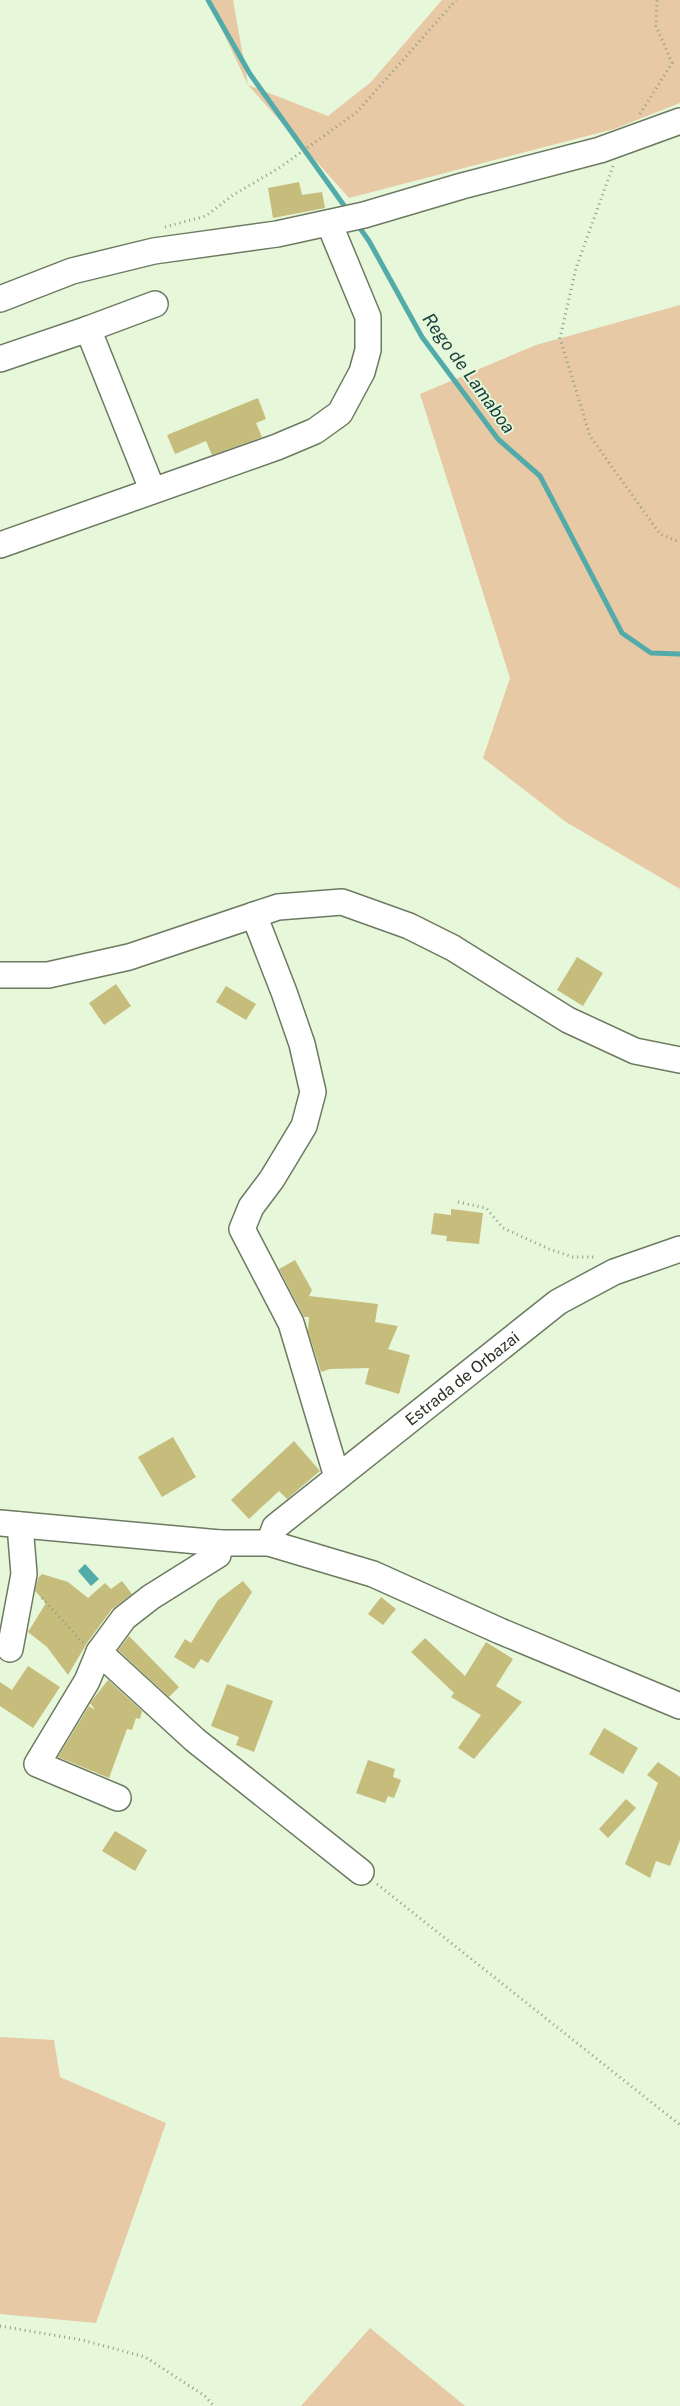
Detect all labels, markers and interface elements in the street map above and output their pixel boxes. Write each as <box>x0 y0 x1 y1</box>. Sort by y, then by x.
water label: Rego de Lamaboa <box>418 309 520 437</box>
street label: Estrada de Orbazai <box>401 1327 523 1429</box>

